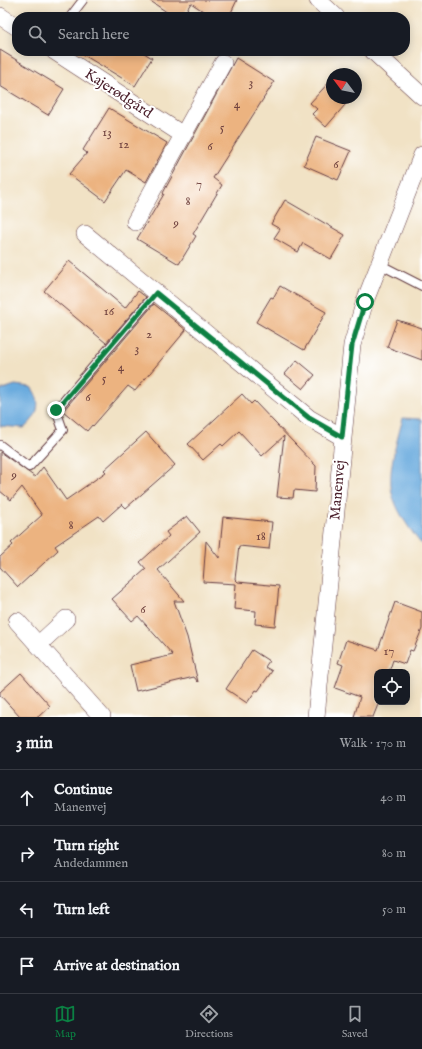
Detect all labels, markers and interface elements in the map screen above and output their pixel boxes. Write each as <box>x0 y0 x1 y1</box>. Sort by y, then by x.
search box <box>12 12 410 56</box>
icon: search <box>26 23 48 45</box>
text: Search here <box>58 25 129 44</box>
street label: Kajerødgård <box>81 64 157 123</box>
north arrow <box>326 68 362 104</box>
house number: 3 <box>249 74 254 91</box>
house number: 4 <box>234 96 241 113</box>
house number: 5 <box>220 119 225 136</box>
house number: 13 <box>102 124 112 141</box>
house number: 12 <box>119 136 129 153</box>
house number: 6 <box>207 138 213 155</box>
house number: 6 <box>333 156 339 173</box>
house number: 7 <box>196 176 202 193</box>
house number: 8 <box>185 193 191 210</box>
house number: 9 <box>172 215 179 232</box>
route start <box>356 293 374 311</box>
house number: 16 <box>104 303 115 320</box>
house number: 2 <box>146 326 152 343</box>
house number: 3 <box>135 340 140 357</box>
house number: 4 <box>118 359 125 376</box>
house number: 5 <box>102 370 107 387</box>
house number: 6 <box>85 389 91 406</box>
route end <box>47 401 65 419</box>
street label: Manenvej <box>325 459 350 521</box>
house number: 9 <box>10 467 17 484</box>
house number: 8 <box>68 517 74 534</box>
house number: 18 <box>256 528 266 545</box>
house number: 6 <box>140 601 146 618</box>
house number: 17 <box>384 643 394 660</box>
map controls <box>374 669 410 705</box>
button: locate <box>374 669 410 705</box>
text: 3 min <box>16 733 53 754</box>
text: Walk · 170 m <box>340 735 406 752</box>
text: Continue <box>54 780 112 799</box>
icon: ahead <box>16 787 38 809</box>
text: 40 m <box>380 789 406 806</box>
text: Manenvej <box>54 799 106 816</box>
text: Turn right <box>54 836 119 855</box>
icon: right <box>16 843 38 865</box>
text: 80 m <box>382 845 406 862</box>
text: Andedammen <box>54 855 128 872</box>
icon: left <box>16 899 38 921</box>
text: Turn left <box>54 900 110 919</box>
text: 50 m <box>382 901 406 918</box>
icon: arrive <box>16 955 38 977</box>
text: Arrive at destination <box>54 956 180 975</box>
tab: Map <box>54 1003 76 1041</box>
tab: Directions <box>185 1003 233 1041</box>
tab: Saved <box>342 1003 368 1041</box>

